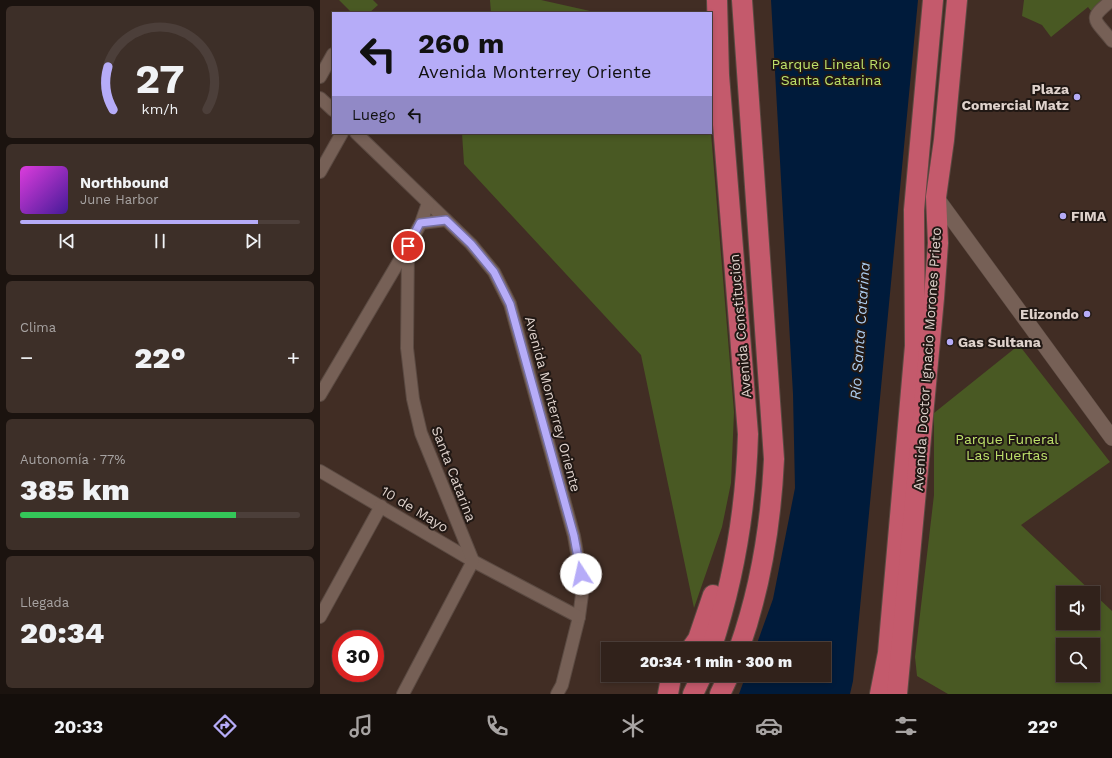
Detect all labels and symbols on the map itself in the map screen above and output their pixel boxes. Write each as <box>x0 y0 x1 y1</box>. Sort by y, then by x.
park label: Parque Lineal Río Santa Catarina <box>772 56 890 88</box>
place label: Plaza Comercial Matz <box>961 81 1070 113</box>
marker: Plaza Comercial Matz <box>1072 92 1082 102</box>
place label: FIMA <box>1071 208 1107 224</box>
marker: FIMA <box>1058 211 1068 221</box>
street label: Avenida Doctor Ignacio Morones Prieto <box>910 227 944 491</box>
pin <box>391 229 425 263</box>
street label: Avenida Constitución <box>726 253 754 399</box>
water label: Río Santa Catarina <box>846 262 874 400</box>
place label: Elizondo <box>1020 306 1079 322</box>
marker: Elizondo <box>1082 309 1092 319</box>
street label: Avenida Monterrey Oriente <box>522 314 584 494</box>
place label: Gas Sultana <box>958 334 1042 350</box>
marker: Gas Sultana <box>945 337 955 347</box>
street label: Santa Catarina <box>428 424 480 524</box>
park label: Parque Funeral Las Huertas <box>955 431 1059 463</box>
street label: 10 de Mayo <box>378 483 452 535</box>
position arrow <box>560 553 602 595</box>
speed limit sign: 30 <box>332 630 384 682</box>

